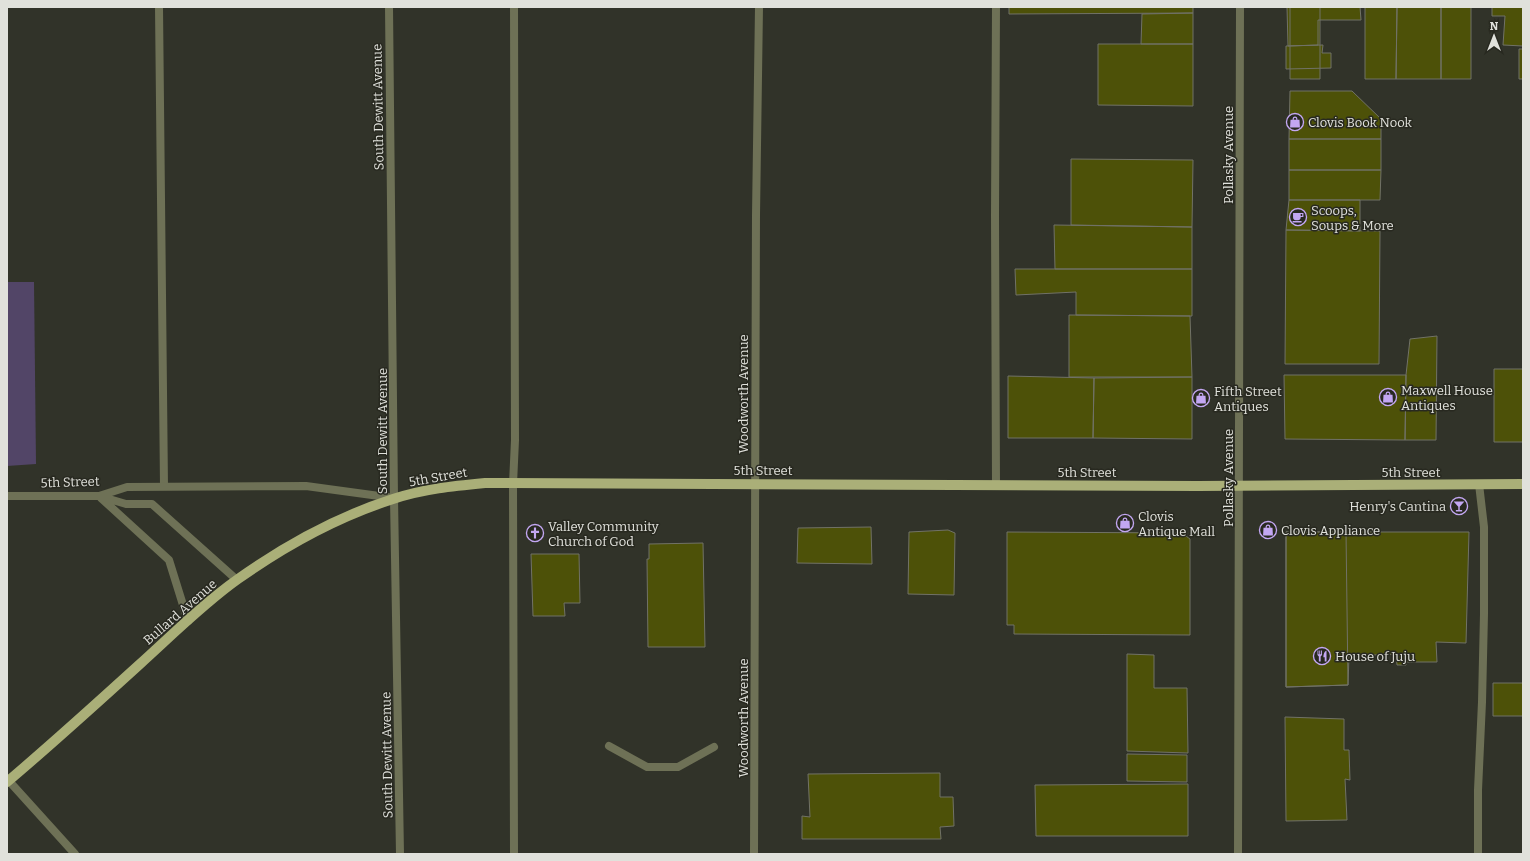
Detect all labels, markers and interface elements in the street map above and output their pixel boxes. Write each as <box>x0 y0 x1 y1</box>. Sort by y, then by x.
north arrow <box>1474 16 1514 56</box>
text: N <box>1490 20 1499 33</box>
street label: South Dewitt Avenue <box>369 44 387 170</box>
street label: Pollasky Avenue <box>1221 106 1236 204</box>
shop icon: Clovis Book Nook <box>1285 112 1305 132</box>
place label: Clovis Book Nook <box>1308 115 1413 130</box>
place label: Scoops, Soups & More <box>1311 203 1394 233</box>
cafe icon: Scoops, Soups & More <box>1288 207 1308 227</box>
street label: Woodworth Avenue <box>736 334 751 454</box>
street label: South Dewitt Avenue <box>375 368 390 494</box>
place label: Maxwell House Antiques <box>1401 383 1493 413</box>
place label: Fifth Street Antiques <box>1214 384 1282 414</box>
shop icon: Maxwell House Antiques <box>1378 387 1398 407</box>
shop icon: Fifth Street Antiques <box>1191 388 1211 408</box>
street label: Pollasky Avenue <box>1221 429 1236 527</box>
street label: 5th Street <box>734 463 793 478</box>
street label: 5th Street <box>408 464 469 490</box>
street label: 5th Street <box>1058 465 1117 480</box>
street label: 5th Street <box>1382 465 1441 480</box>
street label: 5th Street <box>40 473 100 491</box>
bar icon: Henry's Cantina <box>1449 496 1469 516</box>
place label: Henry's Cantina <box>1349 499 1446 514</box>
place label: Clovis Antique Mall <box>1138 509 1215 539</box>
shop icon: Clovis Antique Mall <box>1115 513 1135 533</box>
place label: Valley Community Church of God <box>548 519 659 549</box>
shop icon: Clovis Appliance <box>1258 520 1278 540</box>
church icon: Valley Community Church of God <box>525 523 545 543</box>
place label: Clovis Appliance <box>1281 523 1380 538</box>
street label: Bullard Avenue <box>140 576 220 648</box>
restaurant icon: House of Juju <box>1312 646 1332 666</box>
place label: House of Juju <box>1335 649 1415 664</box>
street label: Woodworth Avenue <box>736 658 751 778</box>
street label: South Dewitt Avenue <box>378 692 396 818</box>

